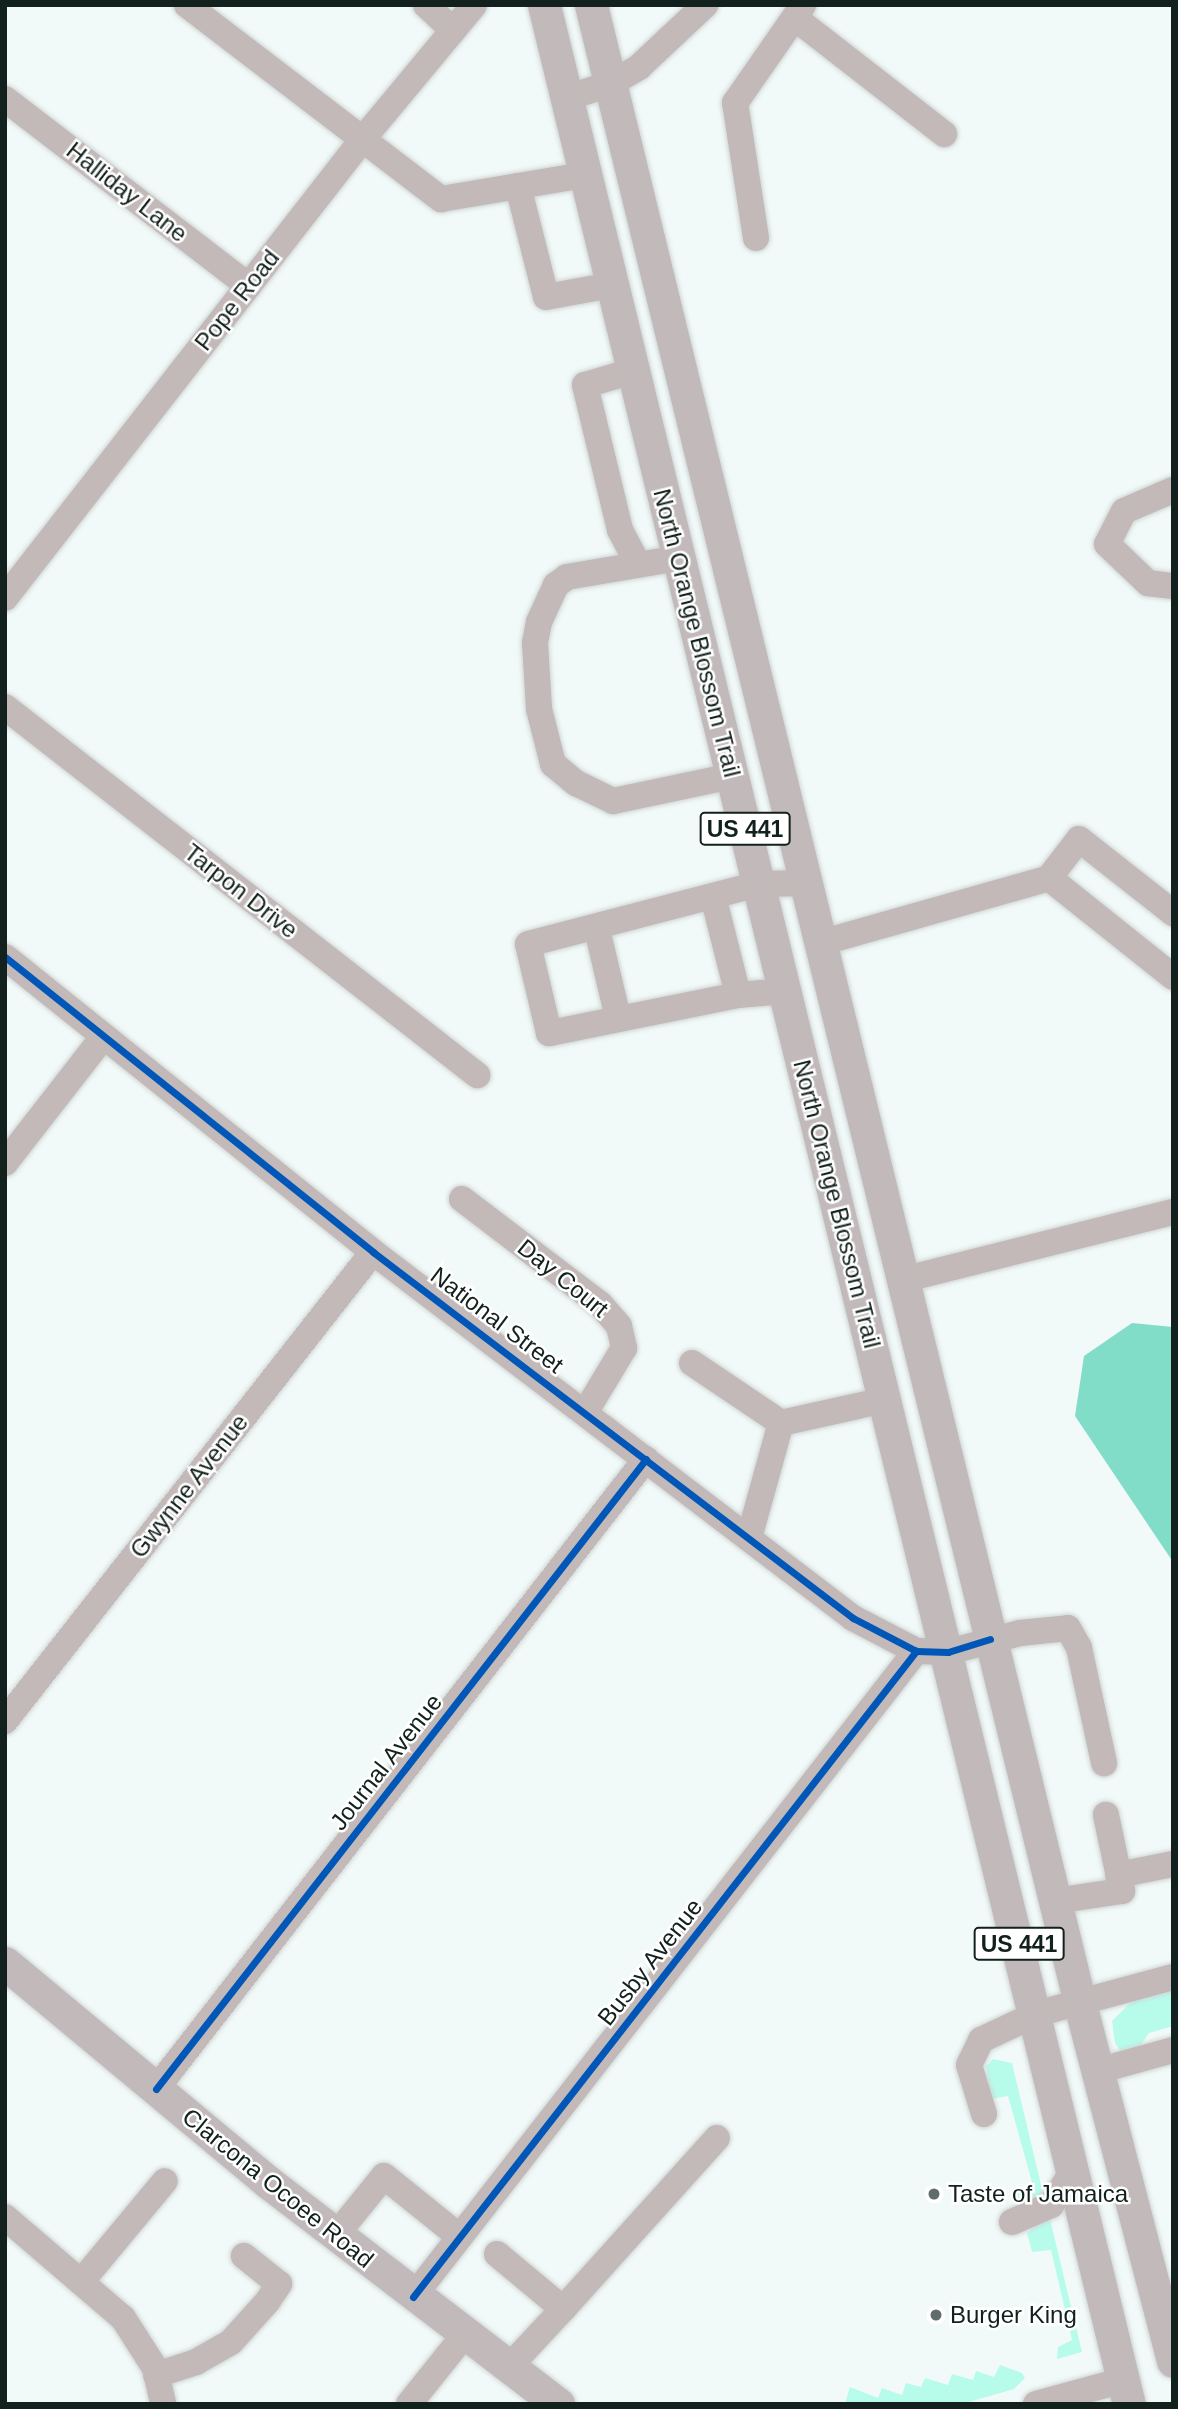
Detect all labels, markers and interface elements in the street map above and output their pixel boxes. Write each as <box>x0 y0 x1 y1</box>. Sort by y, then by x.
street label: Halliday Lane <box>61 136 193 248</box>
street label: Pope Road <box>189 244 285 356</box>
street label: North Orange Blossom Trail <box>647 486 747 780</box>
road number: US 441 <box>700 810 790 848</box>
street label: Tarpon Drive <box>179 838 303 944</box>
street label: North Orange Blossom Trail <box>787 1057 887 1351</box>
street label: Day Court <box>512 1233 614 1323</box>
street label: National Street <box>425 1261 569 1379</box>
street label: Gwynne Avenue <box>124 1408 254 1564</box>
street label: Journal Avenue <box>323 1688 449 1836</box>
street label: Busby Avenue <box>591 1892 709 2032</box>
road number: US 441 <box>974 1924 1064 1964</box>
street label: Clarcona Ocoee Road <box>177 2102 379 2274</box>
place label: Taste of Jamaica <box>948 2180 1128 2208</box>
marker: Taste of Jamaica <box>926 2186 942 2202</box>
place label: Burger King <box>950 2301 1077 2329</box>
marker: Burger King <box>928 2307 944 2323</box>

